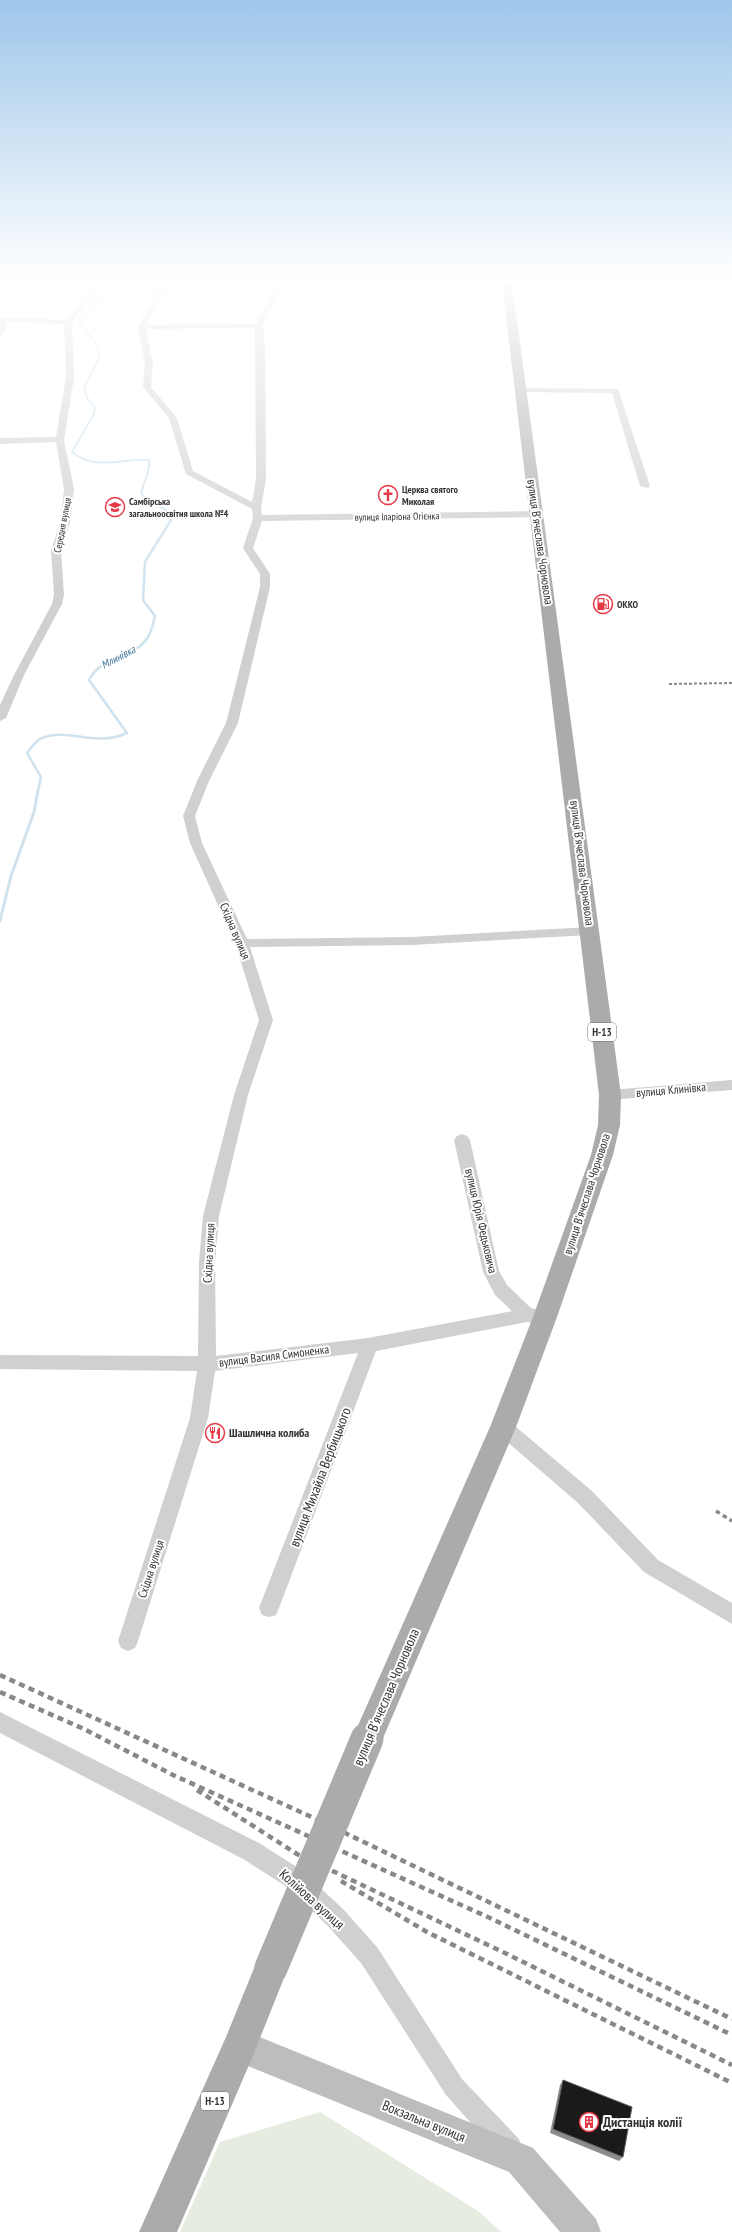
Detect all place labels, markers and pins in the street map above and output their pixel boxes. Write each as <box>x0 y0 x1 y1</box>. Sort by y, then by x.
place label: Церква святого Миколая <box>402 483 458 508</box>
church icon: Церква святого Миколая <box>377 484 399 506</box>
place label: Самбірська загальноосвітня школа №4 <box>129 495 229 520</box>
school or university icon: Самбірська загальноосвітня школа №4 <box>104 496 126 518</box>
fuel station icon: OKKO <box>592 593 614 615</box>
place label: OKKO <box>617 598 639 611</box>
restaurant icon: Шашлична колиба <box>204 1422 226 1444</box>
place label: Шашлична колиба <box>229 1425 309 1440</box>
building icon: Дистанція колії <box>578 2111 600 2133</box>
place label: Дистанція колії <box>603 2113 683 2131</box>

